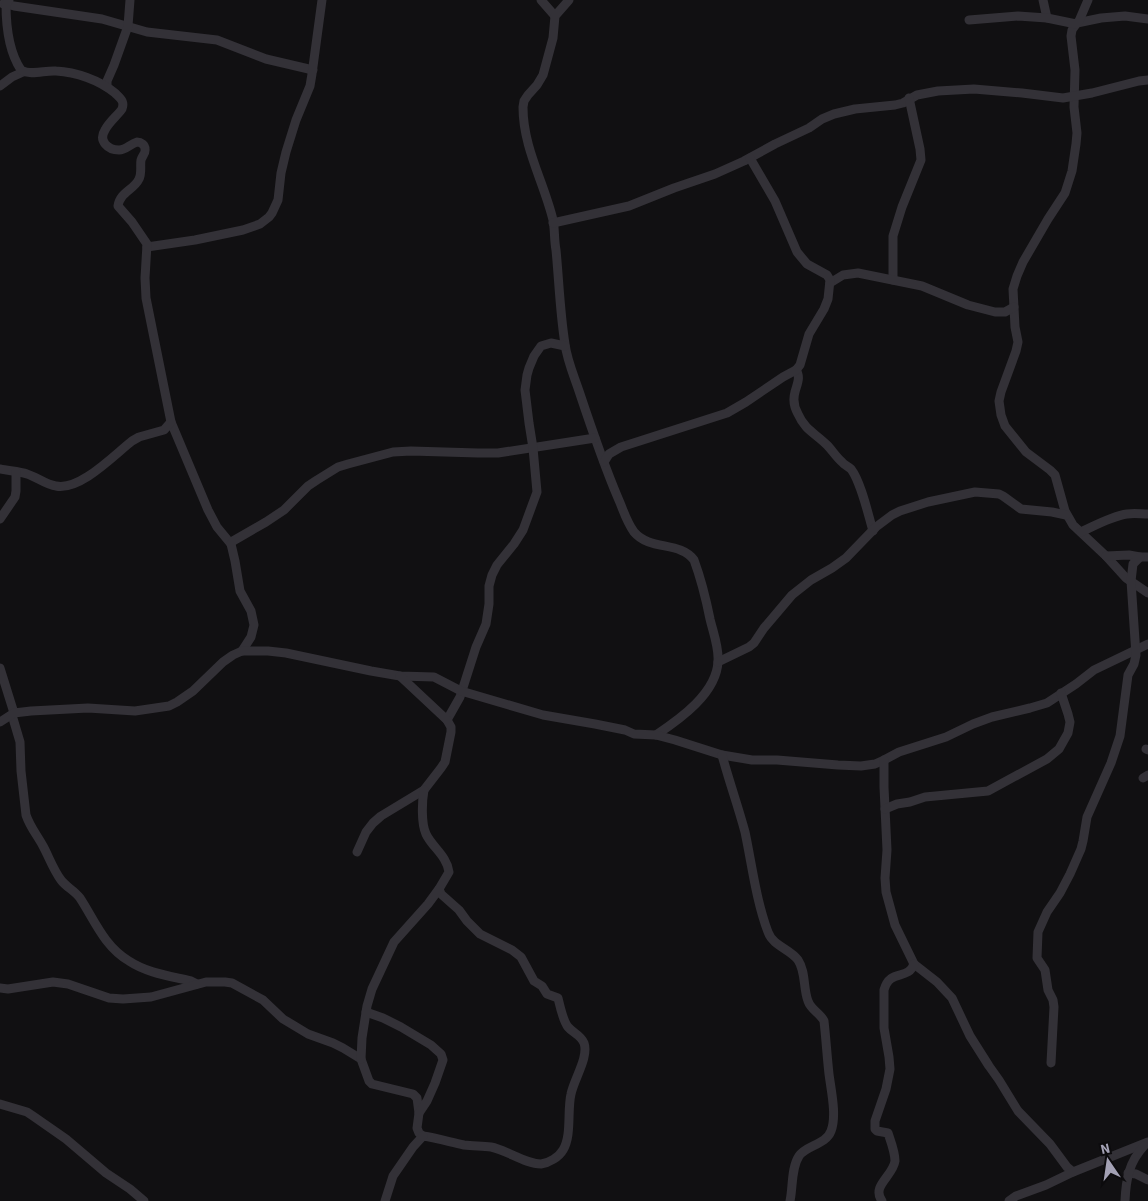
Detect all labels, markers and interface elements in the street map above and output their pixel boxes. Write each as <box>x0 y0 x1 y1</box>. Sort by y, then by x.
north arrow <box>1083 1136 1133 1186</box>
text: N <box>1099 1139 1112 1160</box>

